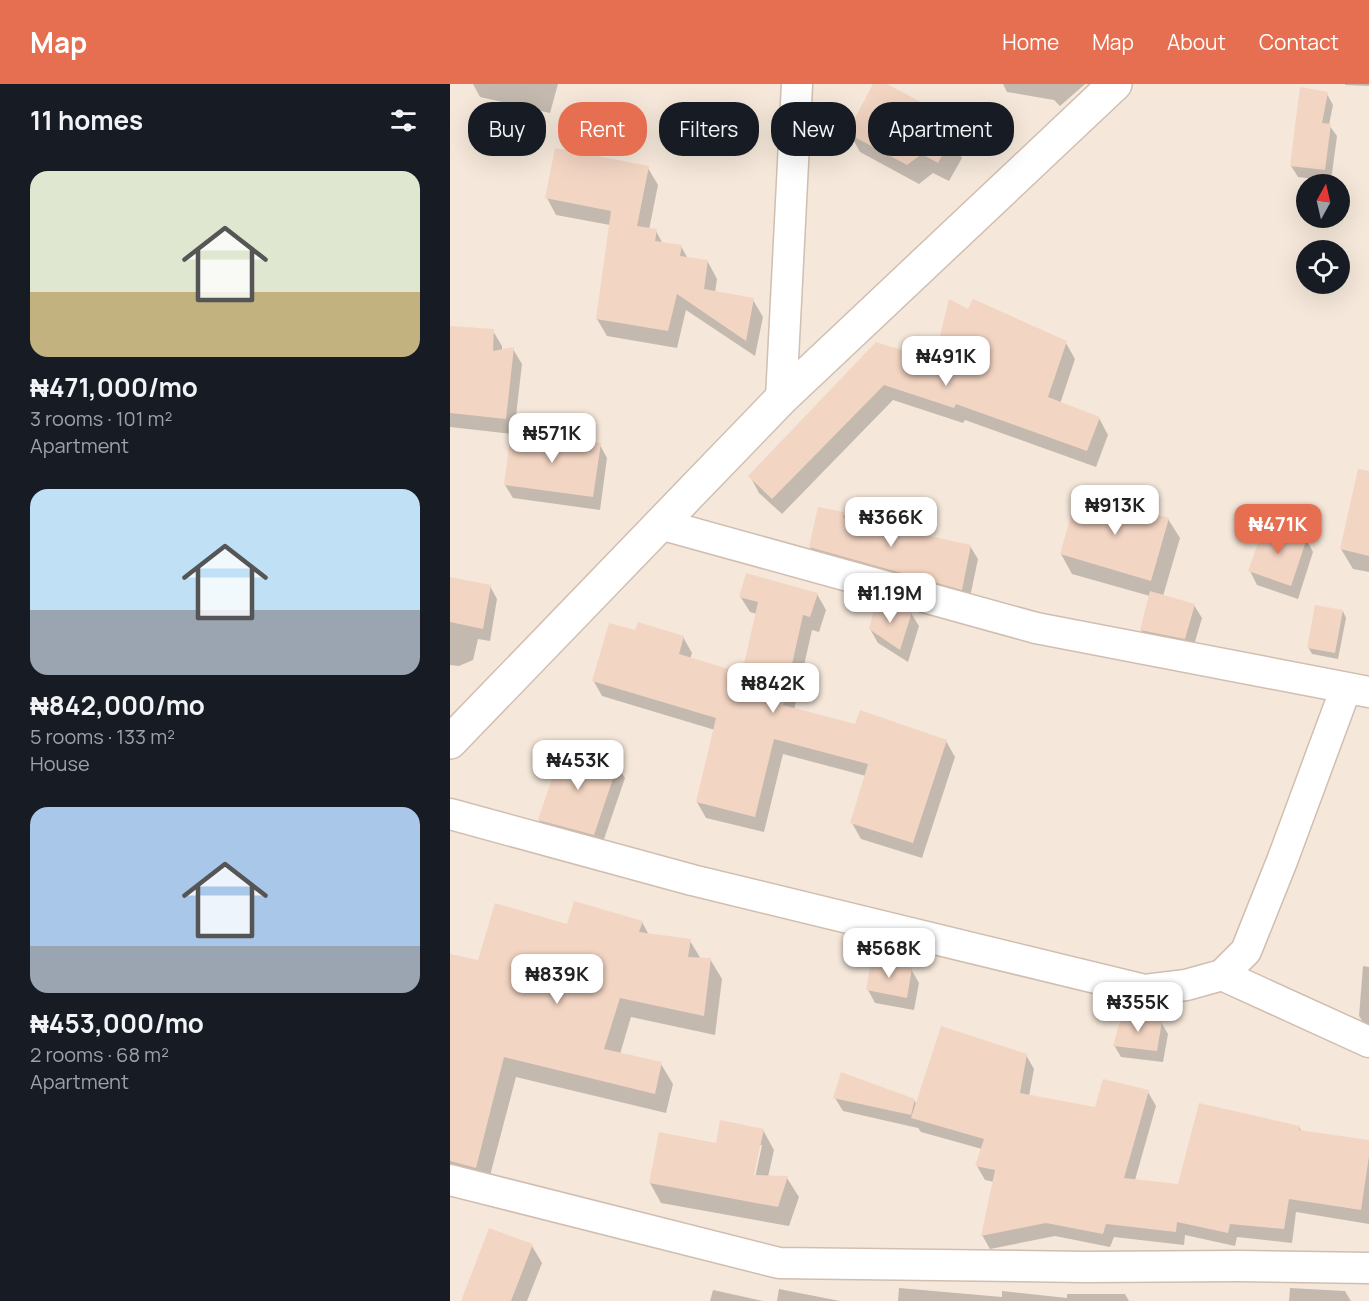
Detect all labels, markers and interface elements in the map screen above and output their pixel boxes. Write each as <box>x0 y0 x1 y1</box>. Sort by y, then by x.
text: Map <box>30 23 87 61</box>
text: Home <box>1002 28 1059 56</box>
text: Map <box>1092 28 1134 56</box>
text: About <box>1167 28 1226 56</box>
text: Contact <box>1259 28 1339 56</box>
text: 11 homes <box>30 102 143 138</box>
chip: Buy <box>468 102 546 156</box>
chip: Rent <box>558 102 647 156</box>
chip: Filters <box>659 102 759 156</box>
chip: New <box>771 102 856 156</box>
chip: Apartment <box>868 102 1014 156</box>
icon: filters <box>387 104 420 137</box>
north arrow <box>1296 174 1350 228</box>
map controls <box>1296 174 1350 294</box>
icon: home <box>171 210 279 318</box>
button: locate <box>1296 240 1350 294</box>
pin: ₦491K <box>904 336 988 387</box>
text: ₦491K <box>916 342 976 369</box>
text: ₦471,000/mo <box>30 369 198 405</box>
text: 3 rooms · 101 m² <box>30 405 172 432</box>
pin: ₦571K <box>510 413 594 464</box>
text: ₦571K <box>523 419 581 446</box>
text: Apartment <box>30 432 129 459</box>
pin: ₦913K <box>1073 485 1157 536</box>
text: ₦913K <box>1085 491 1145 518</box>
pin: ₦366K <box>849 497 933 548</box>
text: ₦366K <box>859 503 923 530</box>
pin: ₦471K <box>1236 504 1320 555</box>
text: ₦471K <box>1249 510 1307 537</box>
icon: home <box>171 528 279 636</box>
pin: ₦1.19M <box>841 573 939 624</box>
text: ₦1.19M <box>858 579 922 606</box>
pin: ₦842K <box>731 663 815 714</box>
text: ₦842K <box>741 669 805 696</box>
text: ₦842,000/mo <box>30 687 205 723</box>
text: 5 rooms · 133 m² <box>30 723 175 750</box>
pin: ₦453K <box>536 740 620 791</box>
text: ₦453K <box>547 746 609 773</box>
text: House <box>30 750 90 777</box>
icon: home <box>171 846 279 954</box>
pin: ₦568K <box>847 928 931 979</box>
text: ₦568K <box>857 934 921 961</box>
pin: ₦839K <box>515 954 599 1005</box>
text: ₦839K <box>525 960 589 987</box>
pin: ₦355K <box>1096 982 1180 1033</box>
text: ₦355K <box>1107 988 1169 1015</box>
text: ₦453,000/mo <box>30 1005 204 1041</box>
text: 2 rooms · 68 m² <box>30 1041 169 1068</box>
text: Apartment <box>30 1068 129 1095</box>

